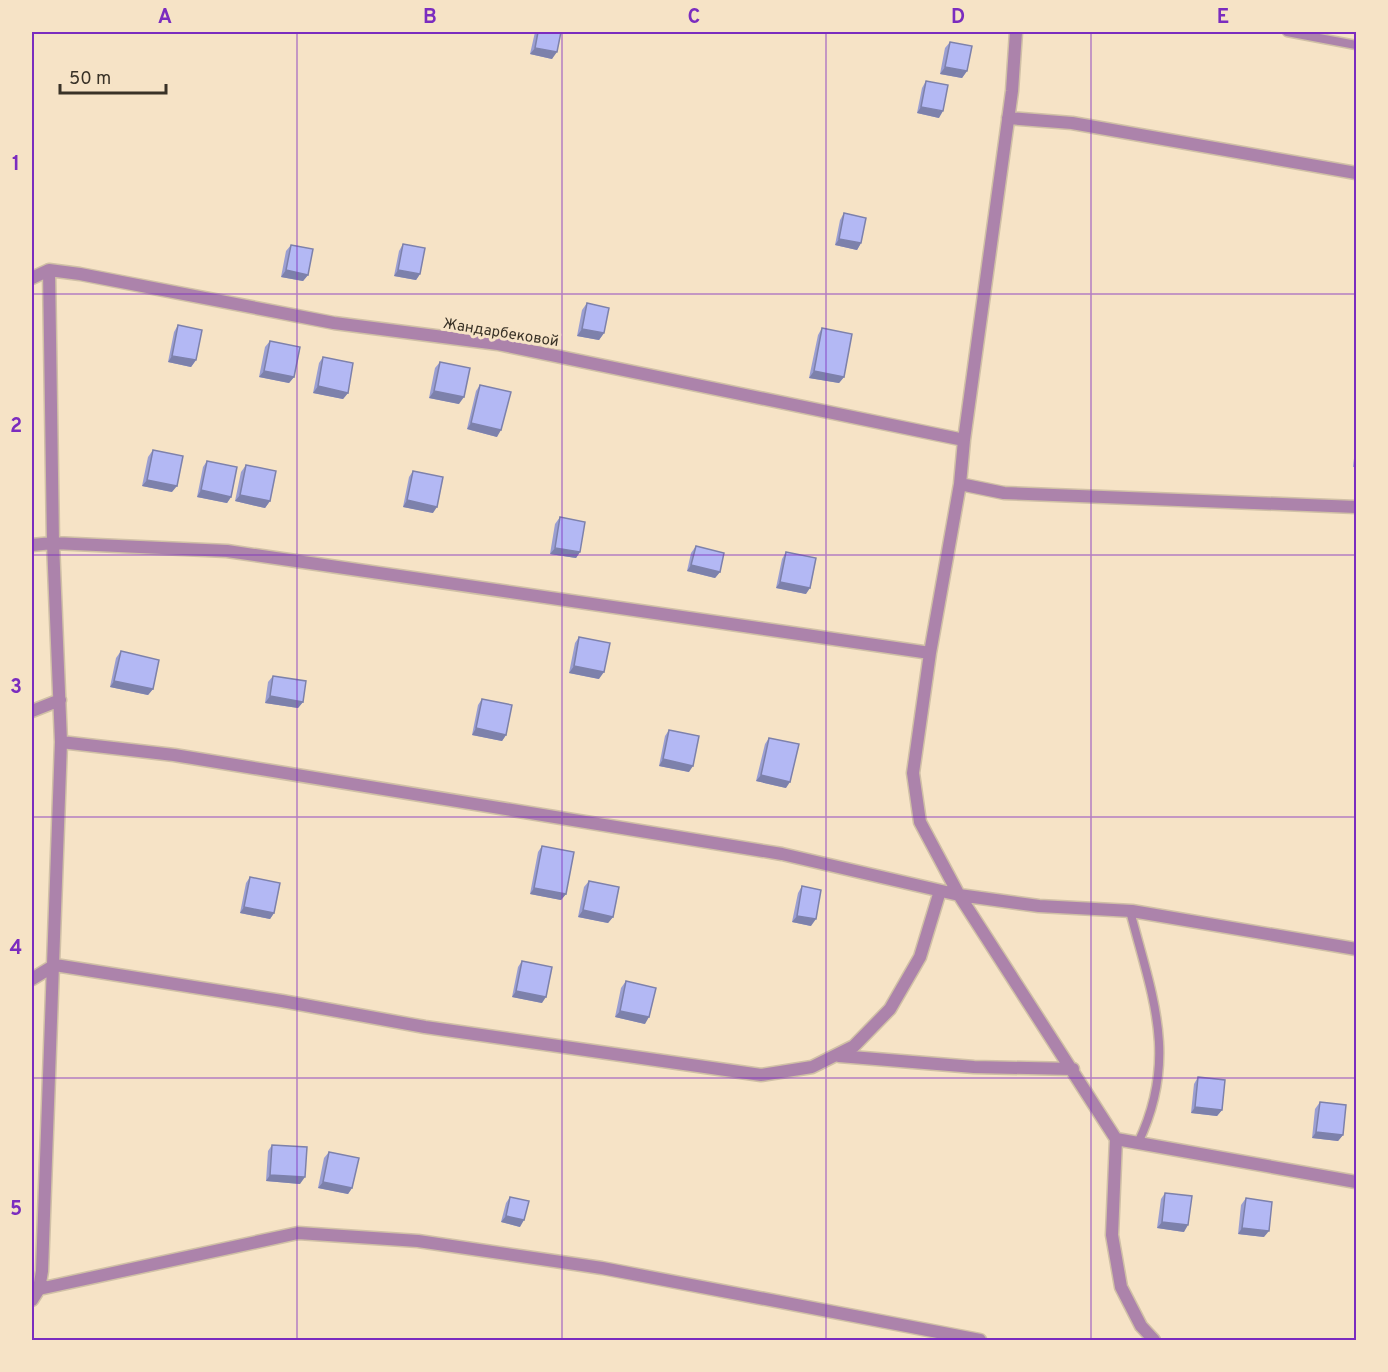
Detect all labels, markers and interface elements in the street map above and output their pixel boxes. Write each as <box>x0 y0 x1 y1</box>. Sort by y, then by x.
text: A <box>158 5 172 31</box>
text: B <box>423 5 437 31</box>
text: C <box>688 5 700 31</box>
text: D <box>951 5 965 31</box>
text: E <box>1217 5 1229 31</box>
scale bar <box>60 57 166 95</box>
text: 50 m <box>69 68 111 91</box>
text: 1 <box>12 152 20 178</box>
street label: Жандарбековой <box>442 315 560 352</box>
text: 2 <box>10 414 22 440</box>
text: 3 <box>10 675 22 701</box>
text: 4 <box>10 936 22 962</box>
text: 5 <box>10 1197 22 1223</box>

